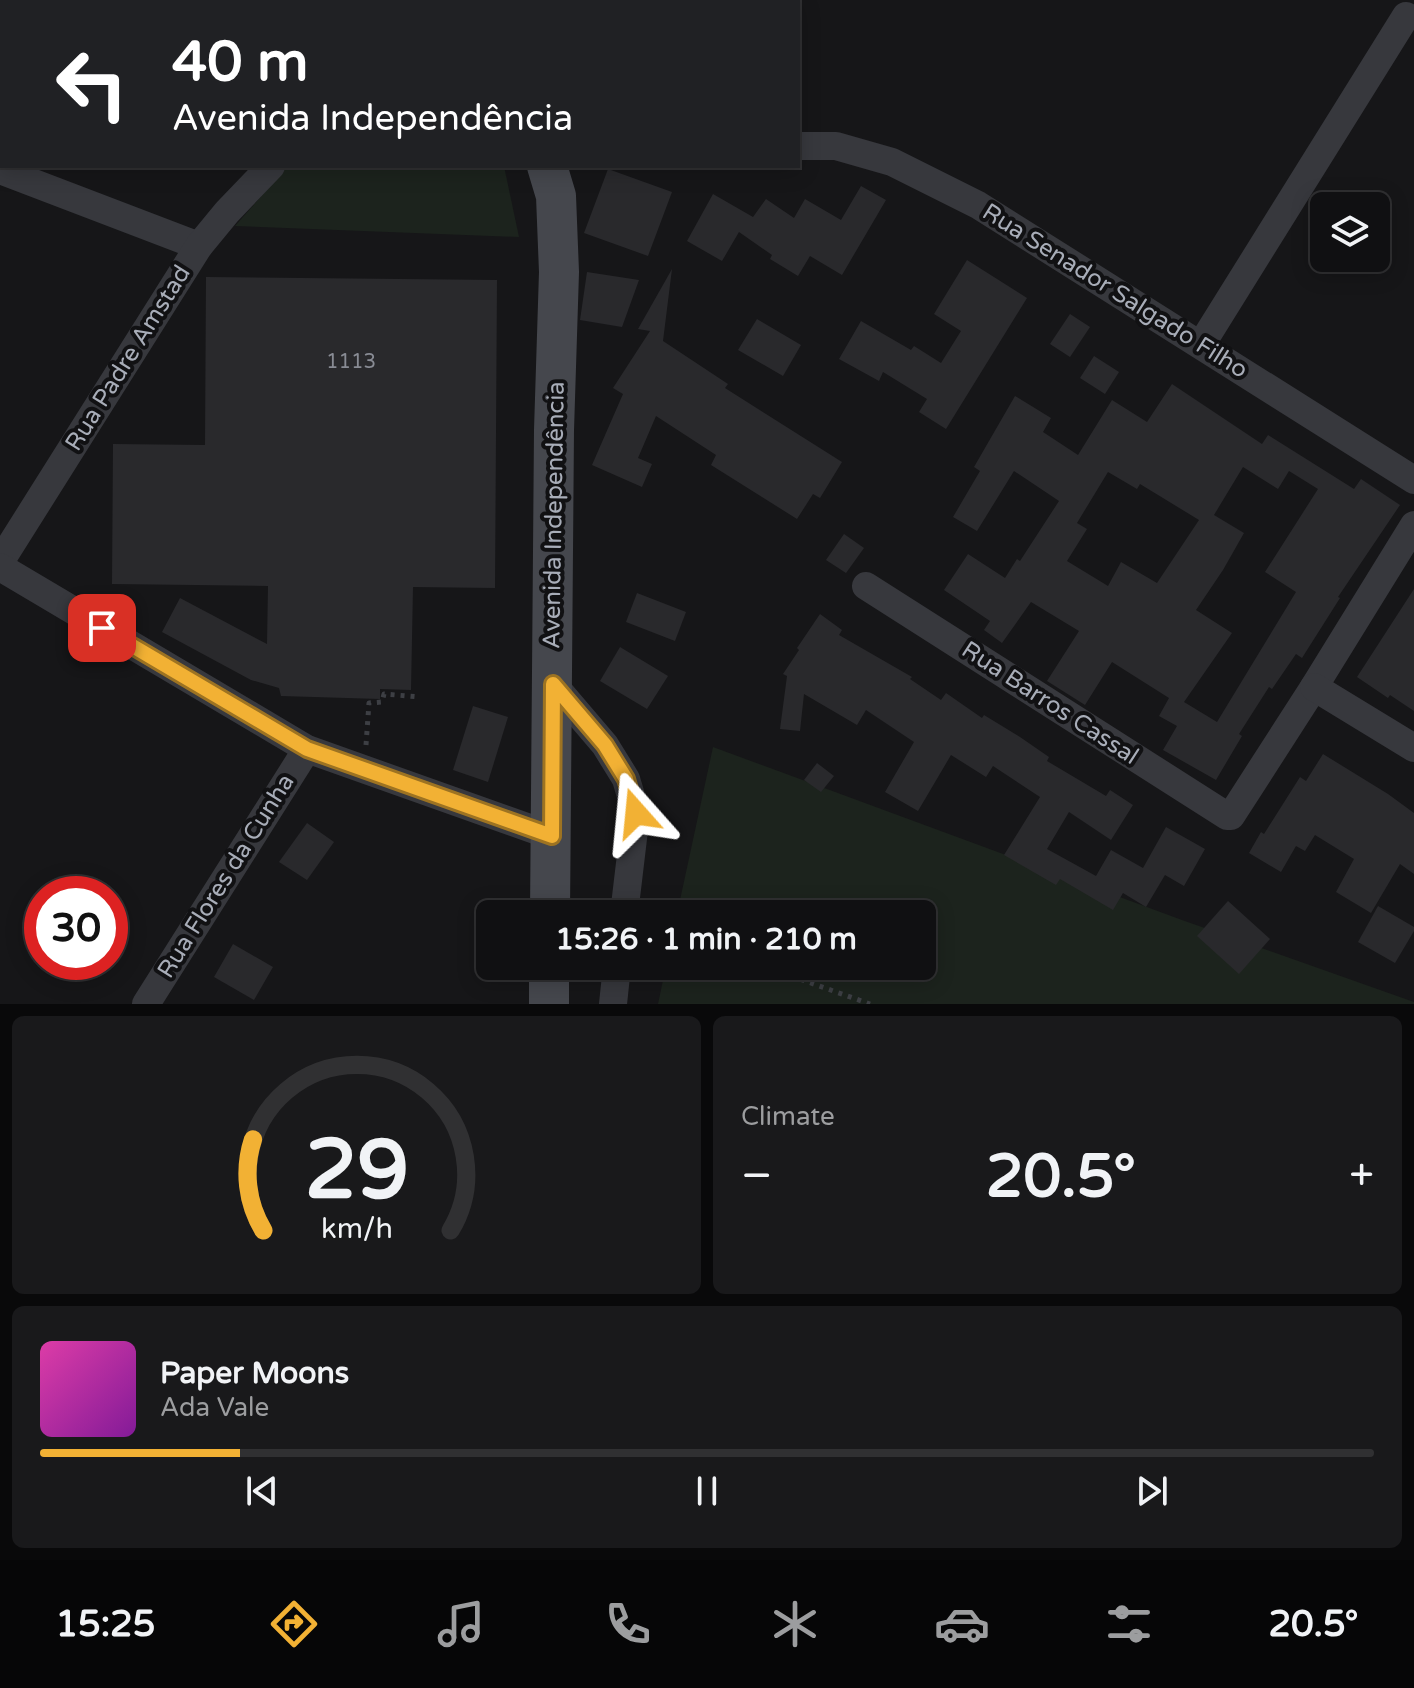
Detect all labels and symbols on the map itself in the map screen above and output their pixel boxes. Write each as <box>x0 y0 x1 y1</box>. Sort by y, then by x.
street label: Rua Senador Salgado Filho <box>977 197 1253 385</box>
street label: Rua Padre Amstad <box>59 260 197 456</box>
house number: 1113 <box>326 350 376 374</box>
street label: Avenida Independência <box>537 381 571 649</box>
pin <box>68 594 136 662</box>
street label: Rua Barros Cassal <box>956 635 1144 771</box>
street label: Rua Flores da Cunha <box>151 769 301 983</box>
position arrow <box>594 771 678 855</box>
speed limit sign: 30 <box>24 876 128 980</box>

